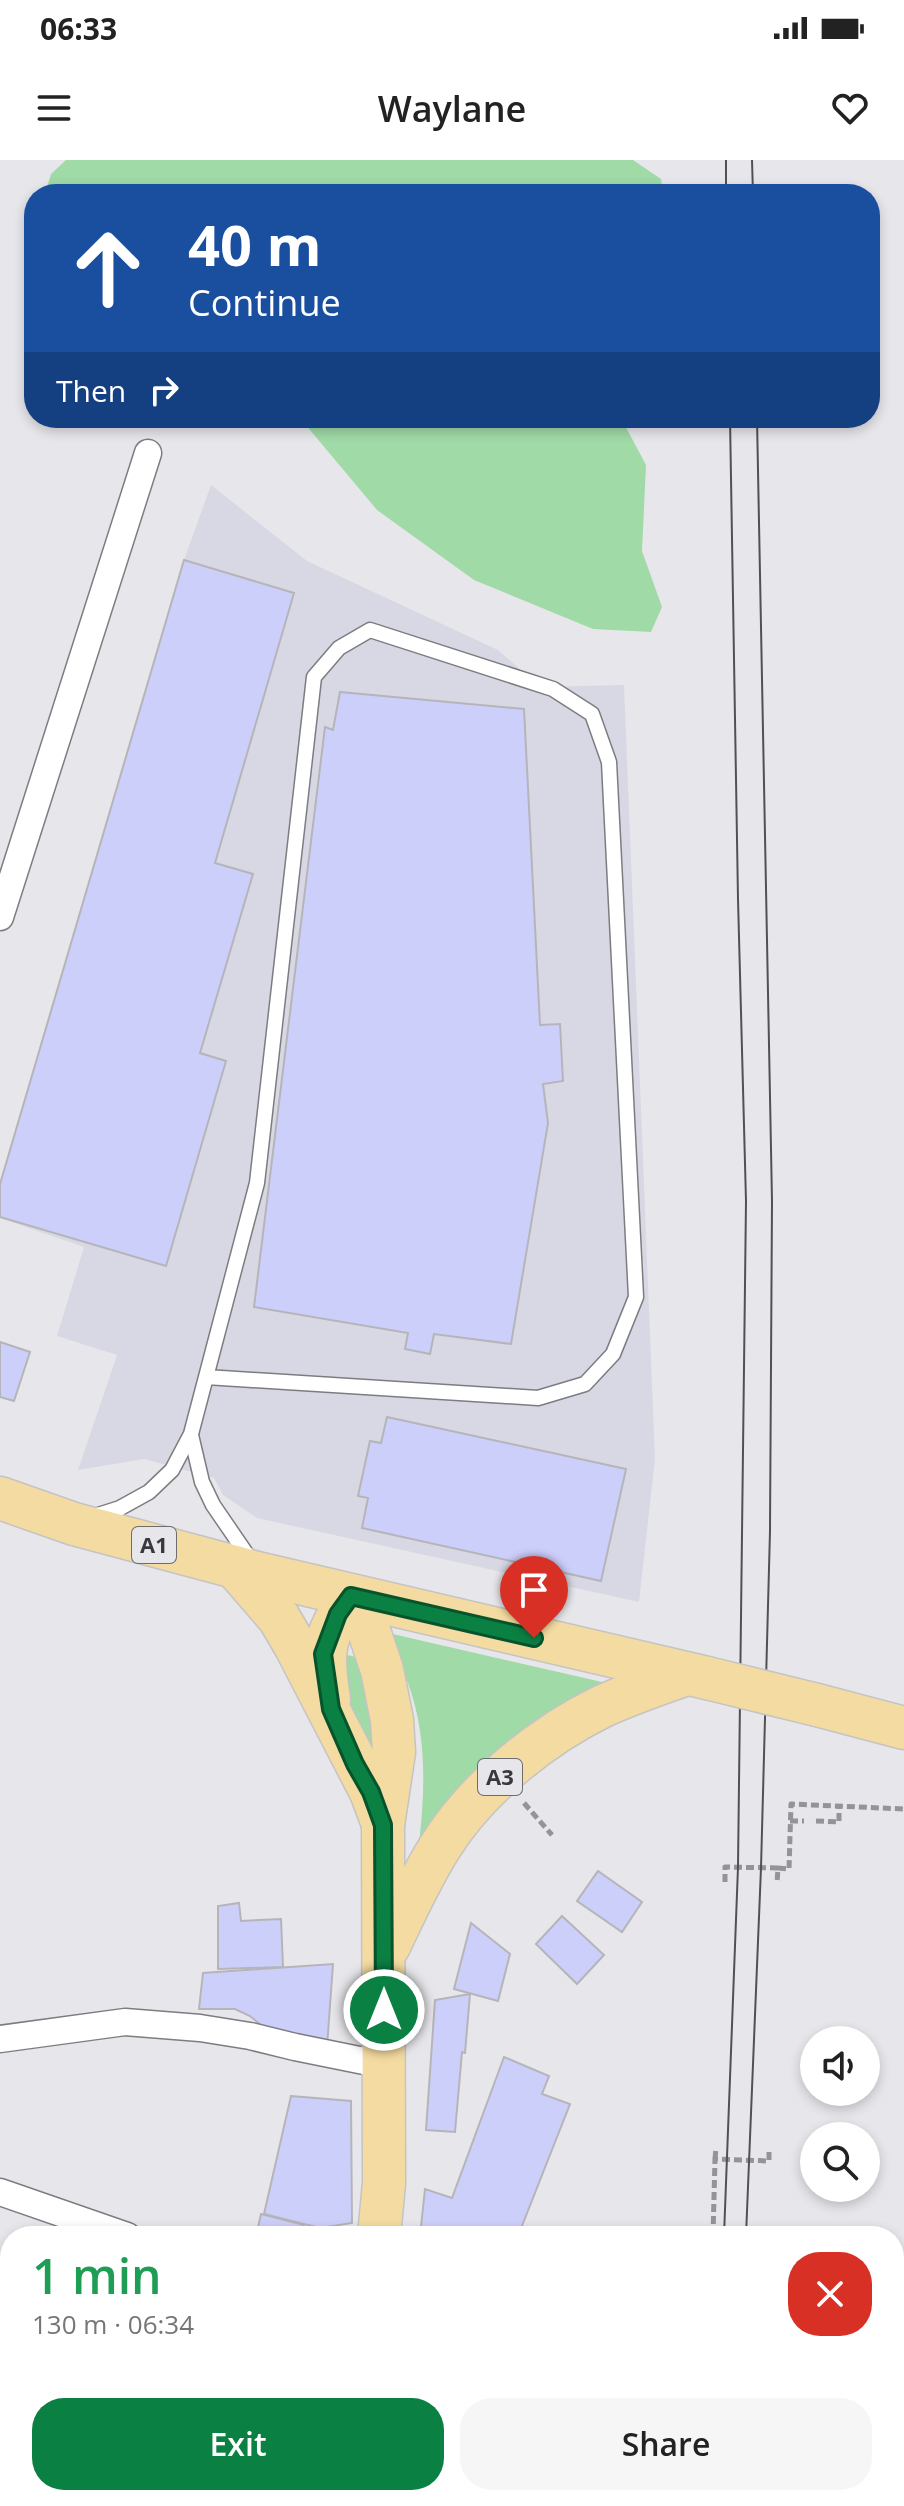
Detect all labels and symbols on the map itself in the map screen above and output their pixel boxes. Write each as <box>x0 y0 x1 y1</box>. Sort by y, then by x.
road number: A1 <box>132 1527 176 1563</box>
pin <box>500 1556 568 1638</box>
road number: A3 <box>478 1759 522 1795</box>
position arrow <box>342 1968 426 2052</box>

